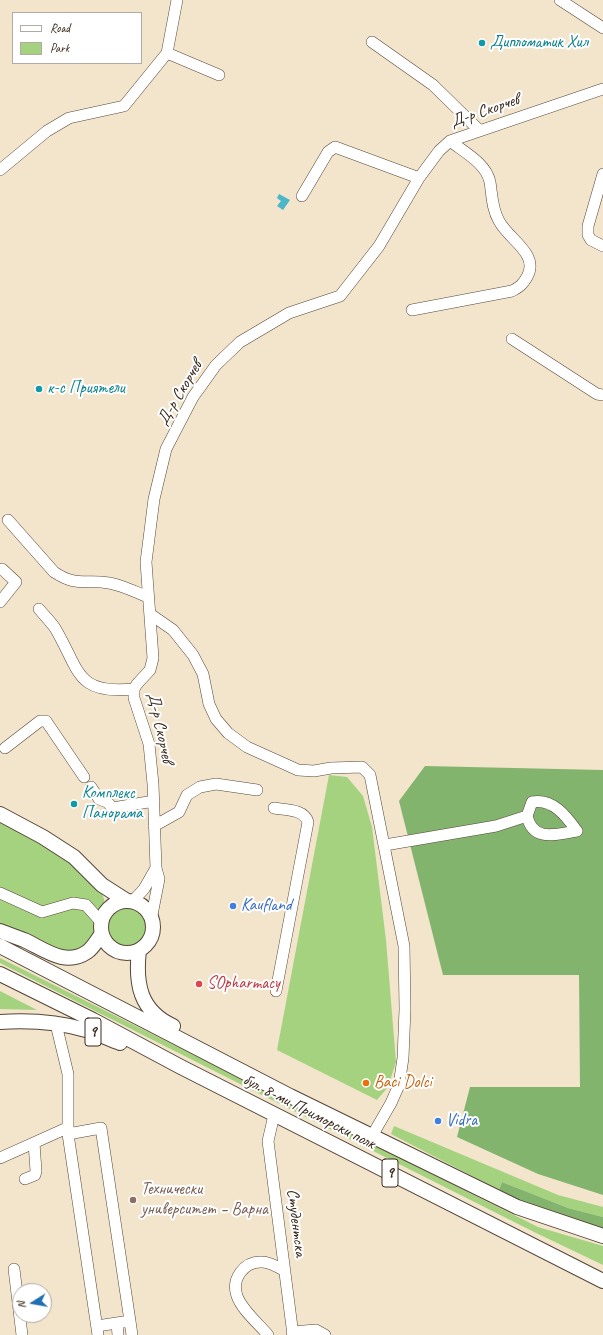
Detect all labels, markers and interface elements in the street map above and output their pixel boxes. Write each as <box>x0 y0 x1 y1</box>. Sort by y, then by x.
legend <box>12 12 142 64</box>
text: Road <box>50 20 70 36</box>
place label: Дипломатик Хил <box>490 33 588 53</box>
marker: Дипломатик Хил <box>477 38 487 48</box>
text: Park <box>50 40 69 56</box>
street label: Д-р Скорчев <box>448 90 522 132</box>
street label: Д-р Скорчев <box>153 357 207 429</box>
place label: к-с Приятели <box>47 379 125 399</box>
marker: к-с Приятели <box>34 384 44 394</box>
street label: Д-р Скорчев <box>143 691 177 765</box>
place label: Комплекс Панорама <box>82 784 142 824</box>
marker: Комплекс Панорама <box>69 799 79 809</box>
place label: Kaufland <box>241 896 292 916</box>
marker: Kaufland <box>228 901 238 911</box>
place label: SOpharmacy <box>207 974 280 994</box>
marker: SOpharmacy <box>194 979 204 989</box>
road number: 9 <box>85 1018 101 1046</box>
street label: бул. 8-ми Приморски полк <box>239 1070 379 1154</box>
place label: Baci Dolci <box>374 1073 432 1093</box>
marker: Baci Dolci <box>361 1078 371 1088</box>
place label: Vidra <box>446 1111 477 1131</box>
marker: Vidra <box>433 1116 443 1126</box>
road number: 9 <box>382 1159 398 1187</box>
place label: Технически университет – Варна <box>141 1180 268 1220</box>
street label: Студентска <box>282 1188 310 1258</box>
marker: Технически университет – Варна <box>128 1195 138 1205</box>
north arrow <box>12 1283 52 1323</box>
text: N <box>14 1300 29 1310</box>

